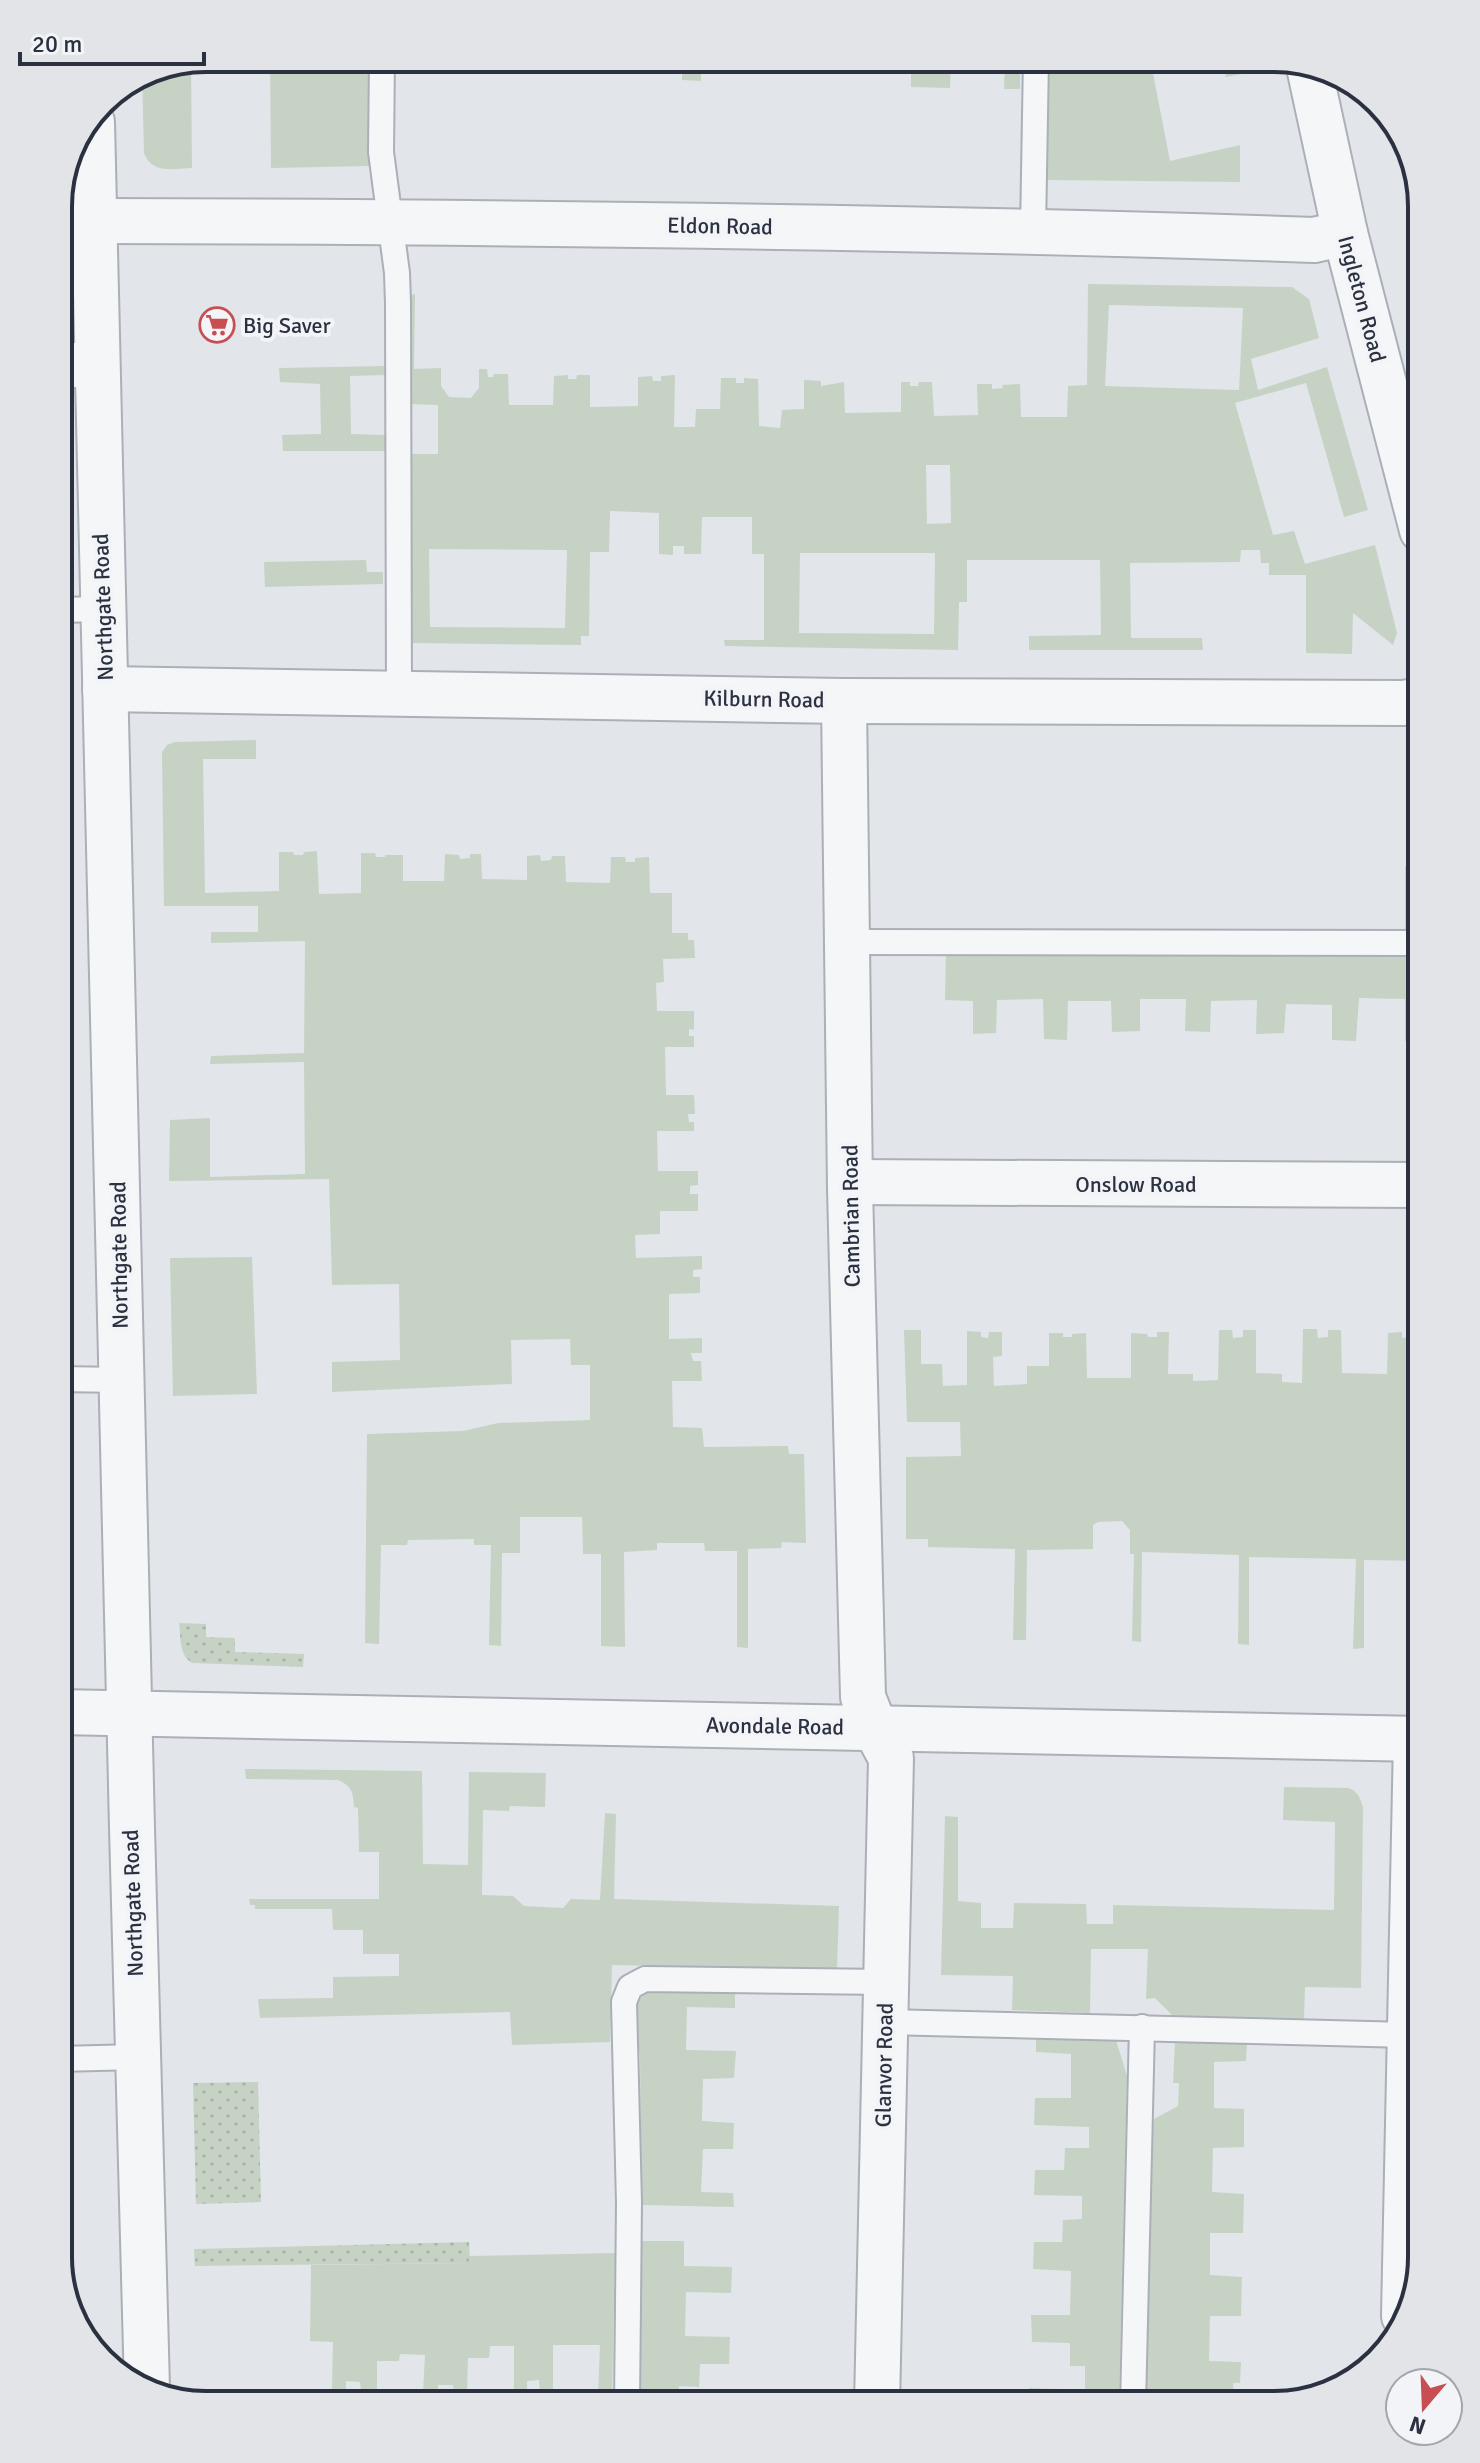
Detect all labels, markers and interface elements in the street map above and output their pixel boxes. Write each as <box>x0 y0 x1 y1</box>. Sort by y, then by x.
scale bar <box>20 16 204 66</box>
text: 20 m <box>32 29 82 59</box>
street label: Eldon Road <box>667 212 773 240</box>
street label: Ingleton Road <box>1332 233 1392 365</box>
supermarket icon: Big Saver <box>198 306 236 344</box>
place label: Big Saver <box>243 312 331 339</box>
street label: Northgate Road <box>87 533 119 681</box>
street label: Kilburn Road <box>703 684 825 714</box>
street label: Cambrian Road <box>836 1144 866 1288</box>
street label: Onslow Road <box>1075 1171 1197 1198</box>
street label: Northgate Road <box>104 1181 134 1329</box>
street label: Avondale Road <box>706 1711 844 1741</box>
street label: Northgate Road <box>117 1829 149 1977</box>
street label: Glanvor Road <box>869 2002 899 2128</box>
north arrow <box>1384 2367 1464 2447</box>
text: N <box>1406 2410 1429 2441</box>

